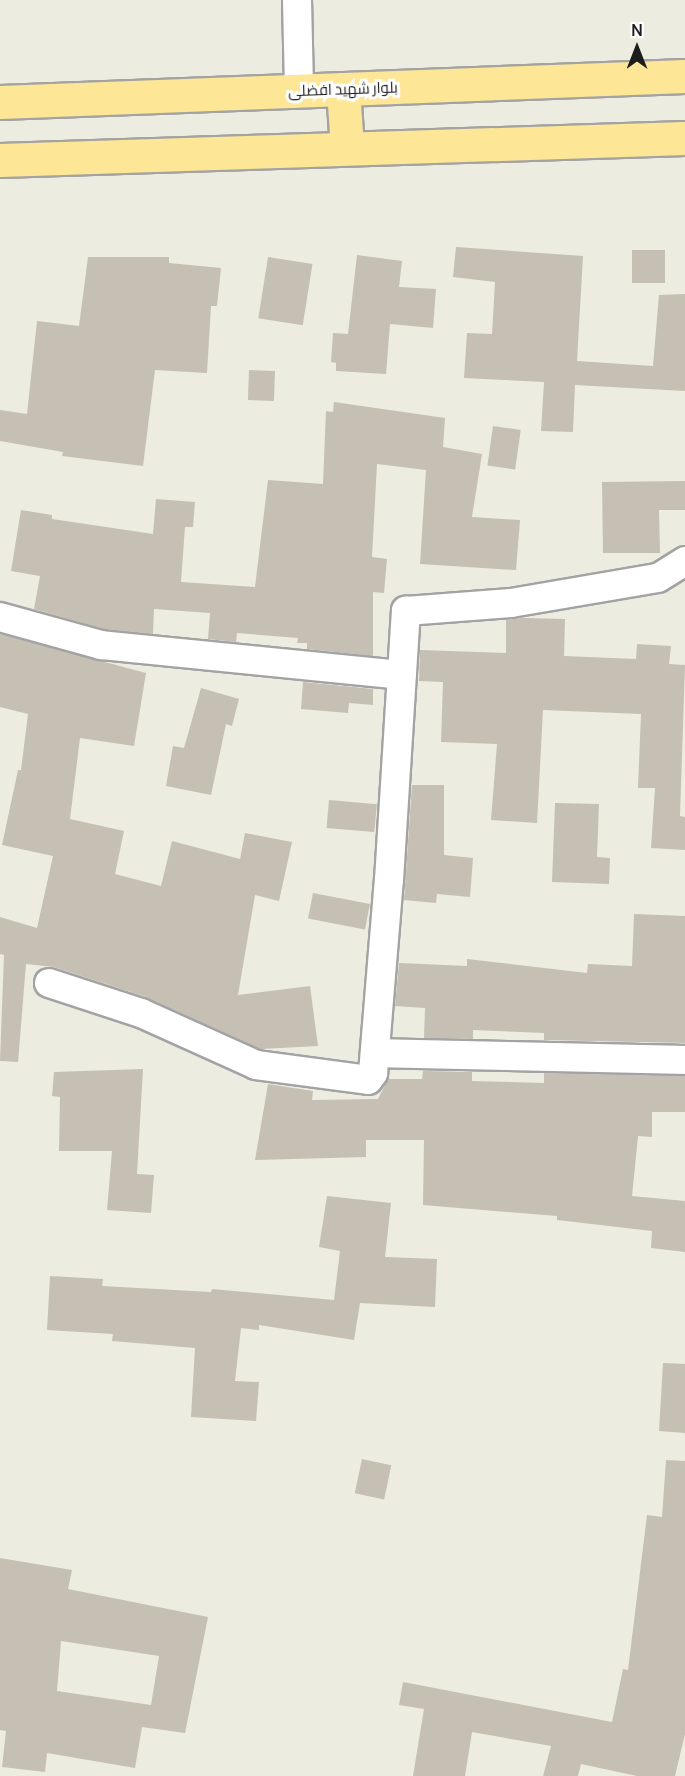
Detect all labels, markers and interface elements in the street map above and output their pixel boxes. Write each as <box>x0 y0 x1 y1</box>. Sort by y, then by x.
north arrow <box>607 18 667 78</box>
text: N <box>631 19 643 41</box>
street label: بلوار شهید افضلی <box>288 78 398 100</box>

